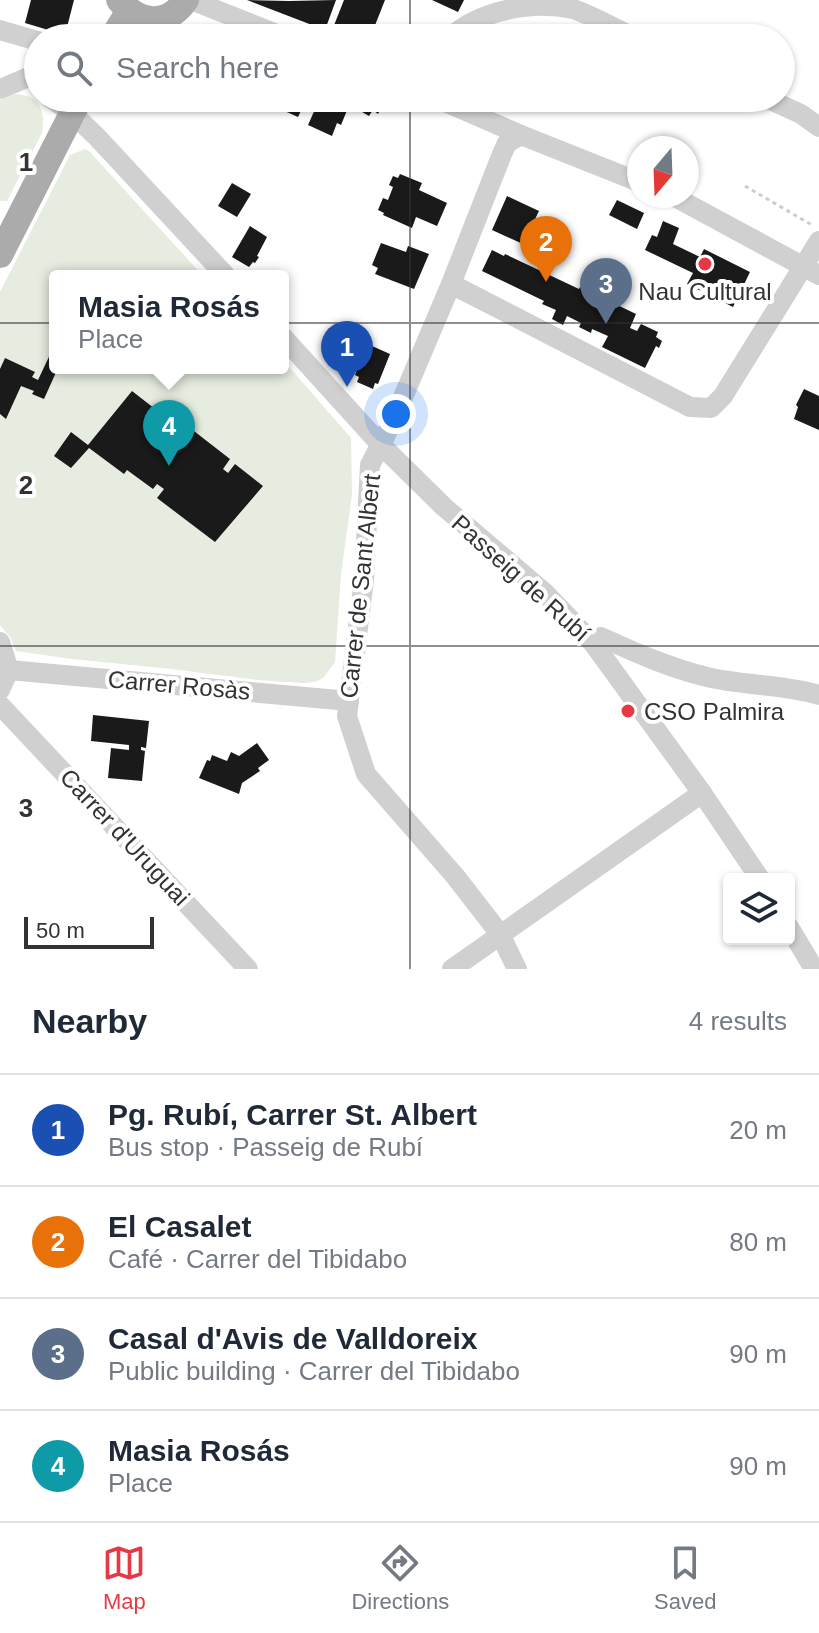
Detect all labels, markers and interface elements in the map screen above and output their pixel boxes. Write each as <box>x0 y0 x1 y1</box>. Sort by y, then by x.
search box <box>24 24 795 112</box>
icon: search <box>52 46 96 90</box>
text: Search here <box>116 51 279 84</box>
north arrow <box>627 136 699 208</box>
text: 1 <box>19 147 33 177</box>
pin: 2 <box>520 216 572 282</box>
marker: Nau Cultural <box>696 255 714 273</box>
pin: 3 <box>580 258 632 324</box>
popup <box>49 270 289 374</box>
place label: Nau Cultural <box>638 278 772 305</box>
text: Masia Rosás <box>78 290 260 323</box>
pin: 1 <box>321 321 373 387</box>
text: Place <box>78 324 143 354</box>
your location <box>376 394 416 434</box>
pin: 4 <box>143 400 195 466</box>
text: 2 <box>19 470 33 500</box>
street label: Carrer de Sant Albert <box>335 472 385 700</box>
street label: Passeig de Rubí <box>447 509 596 647</box>
street label: Carrer Rosàs <box>107 665 251 705</box>
place label: CSO Palmira <box>644 698 785 725</box>
marker: CSO Palmira <box>619 702 637 720</box>
street label: Carrer d'Uruguai <box>55 763 195 911</box>
text: 3 <box>19 793 33 823</box>
map controls <box>723 873 795 945</box>
button: layers <box>723 873 795 945</box>
scale bar <box>24 913 154 949</box>
text: 50 m <box>36 918 85 943</box>
text: Nearby <box>32 1002 147 1040</box>
text: 4 results <box>689 1006 787 1036</box>
text: Pg. Rubí, Carrer St. Albert <box>108 1098 477 1131</box>
text: 1 <box>51 1115 65 1145</box>
text: 20 m <box>729 1115 787 1145</box>
text: Bus stop · Passeig de Rubí <box>108 1132 423 1162</box>
text: El Casalet <box>108 1210 251 1243</box>
text: 2 <box>51 1227 65 1257</box>
text: 80 m <box>729 1227 787 1257</box>
text: Café · Carrer del Tibidabo <box>108 1244 407 1274</box>
text: Casal d'Avis de Valldoreix <box>108 1322 478 1355</box>
text: 3 <box>51 1339 65 1369</box>
text: 90 m <box>729 1339 787 1369</box>
text: Public building · Carrer del Tibidabo <box>108 1356 520 1386</box>
text: Masia Rosás <box>108 1434 290 1467</box>
text: 4 <box>51 1451 65 1481</box>
text: 90 m <box>729 1451 787 1481</box>
text: Place <box>108 1468 173 1498</box>
tab: Map <box>102 1541 146 1615</box>
tab: Directions <box>351 1541 449 1615</box>
tab: Saved <box>654 1541 717 1615</box>

